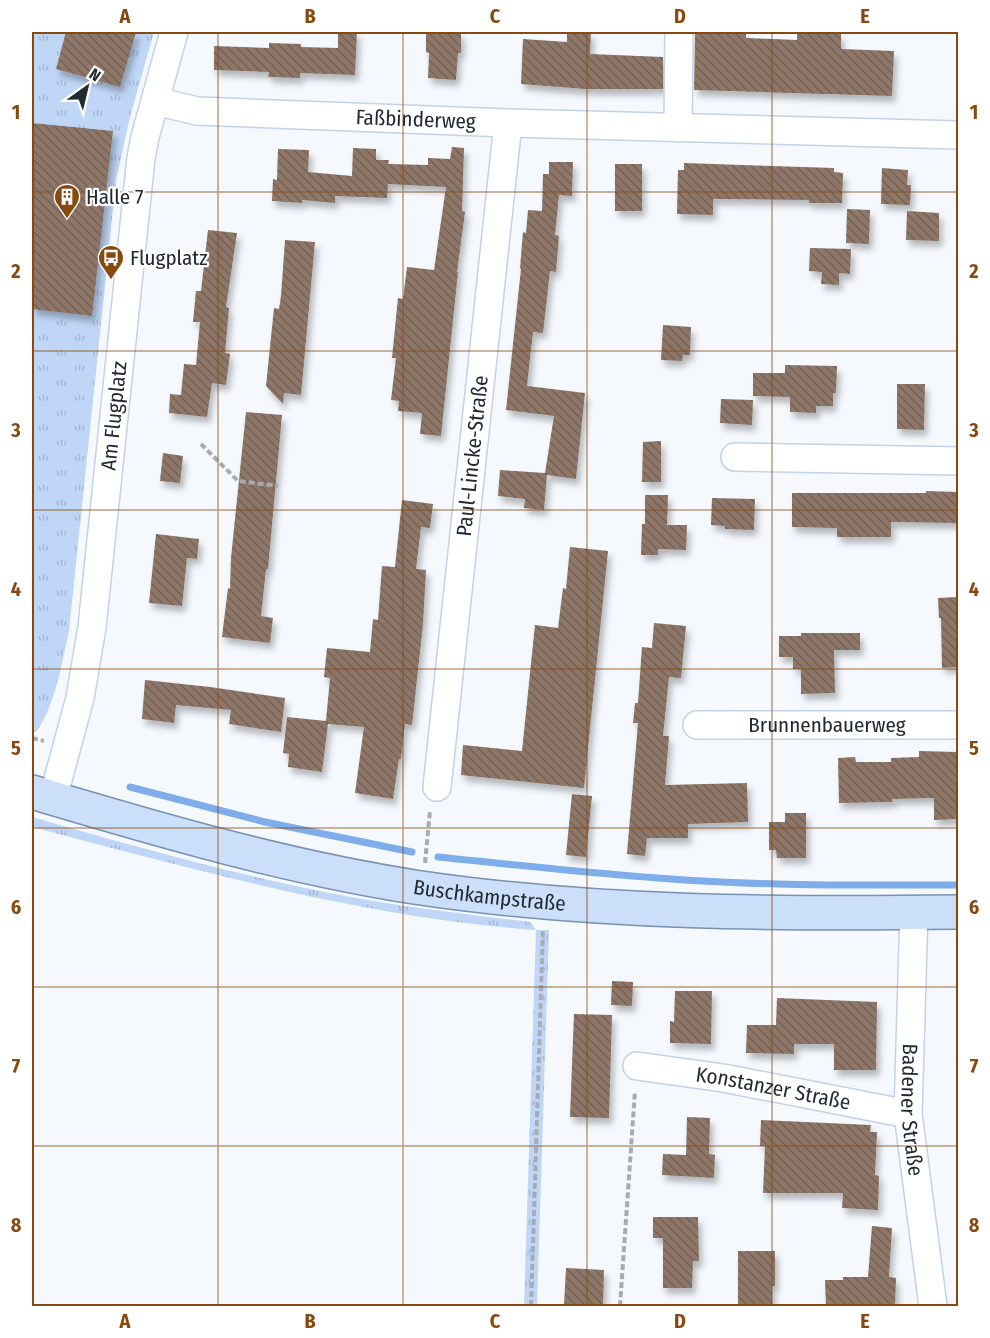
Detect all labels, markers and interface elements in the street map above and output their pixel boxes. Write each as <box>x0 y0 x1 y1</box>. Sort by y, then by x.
text: A <box>119 4 132 28</box>
text: B <box>304 4 316 28</box>
text: C <box>490 4 501 28</box>
text: D <box>674 4 686 28</box>
text: E <box>860 4 870 28</box>
north arrow <box>57 57 117 117</box>
text: N <box>86 64 104 86</box>
text: 1 <box>12 100 20 124</box>
text: 1 <box>970 100 978 124</box>
street label: Faßbinderweg <box>355 104 476 135</box>
building icon: Halle 7 <box>52 182 82 220</box>
place label: Halle 7 <box>86 184 144 210</box>
bus stop icon: Flugplatz <box>96 243 126 281</box>
place label: Flugplatz <box>130 245 207 271</box>
text: 2 <box>10 259 21 283</box>
text: 2 <box>968 259 979 283</box>
street label: Am Flugplatz <box>95 360 133 472</box>
street label: Paul-Lincke-Straße <box>451 374 494 538</box>
text: 3 <box>10 418 21 442</box>
text: 3 <box>968 418 979 442</box>
text: 4 <box>11 577 21 601</box>
text: 4 <box>969 577 979 601</box>
street label: Brunnenbauerweg <box>748 712 906 738</box>
text: 5 <box>11 736 21 760</box>
text: 5 <box>969 736 979 760</box>
street label: Buschkampstraße <box>412 874 567 917</box>
text: 6 <box>11 895 21 919</box>
text: 6 <box>969 895 979 919</box>
street label: Badener Straße <box>895 1043 929 1178</box>
text: 7 <box>12 1054 21 1078</box>
text: 7 <box>970 1054 979 1078</box>
street label: Konstanzer Straße <box>694 1061 853 1116</box>
text: 8 <box>11 1213 22 1237</box>
text: 8 <box>969 1213 980 1237</box>
text: A <box>119 1309 132 1333</box>
text: B <box>304 1309 316 1333</box>
text: C <box>490 1309 501 1333</box>
text: D <box>674 1309 686 1333</box>
text: E <box>860 1309 870 1333</box>

